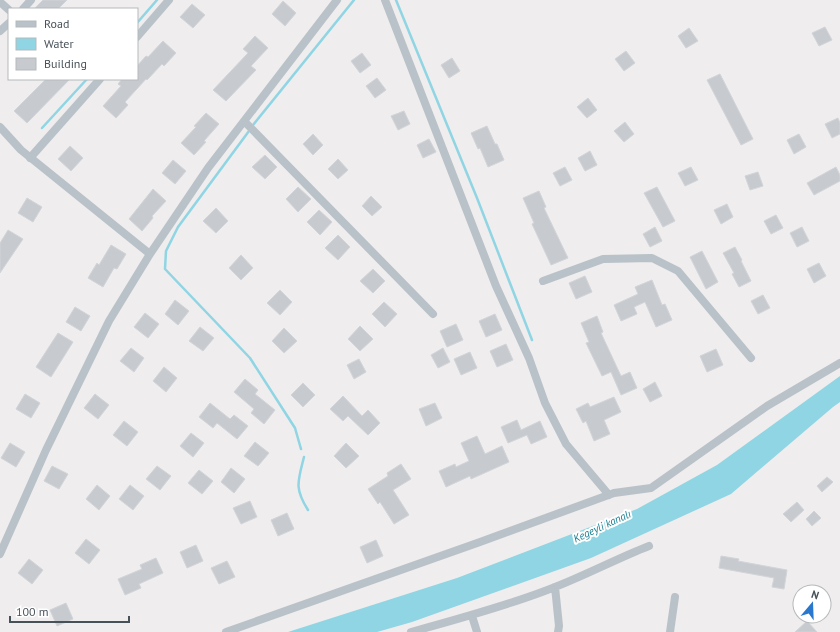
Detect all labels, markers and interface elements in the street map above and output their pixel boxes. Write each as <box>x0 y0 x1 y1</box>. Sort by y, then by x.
legend <box>8 8 138 80</box>
text: Road <box>44 16 69 31</box>
text: Water <box>44 36 74 51</box>
text: Building <box>44 56 87 71</box>
water label: Kegeyli kanalı <box>571 506 633 546</box>
north arrow <box>792 584 832 624</box>
text: N <box>810 587 821 602</box>
scale bar <box>10 598 129 624</box>
text: 100 m <box>16 604 49 619</box>

